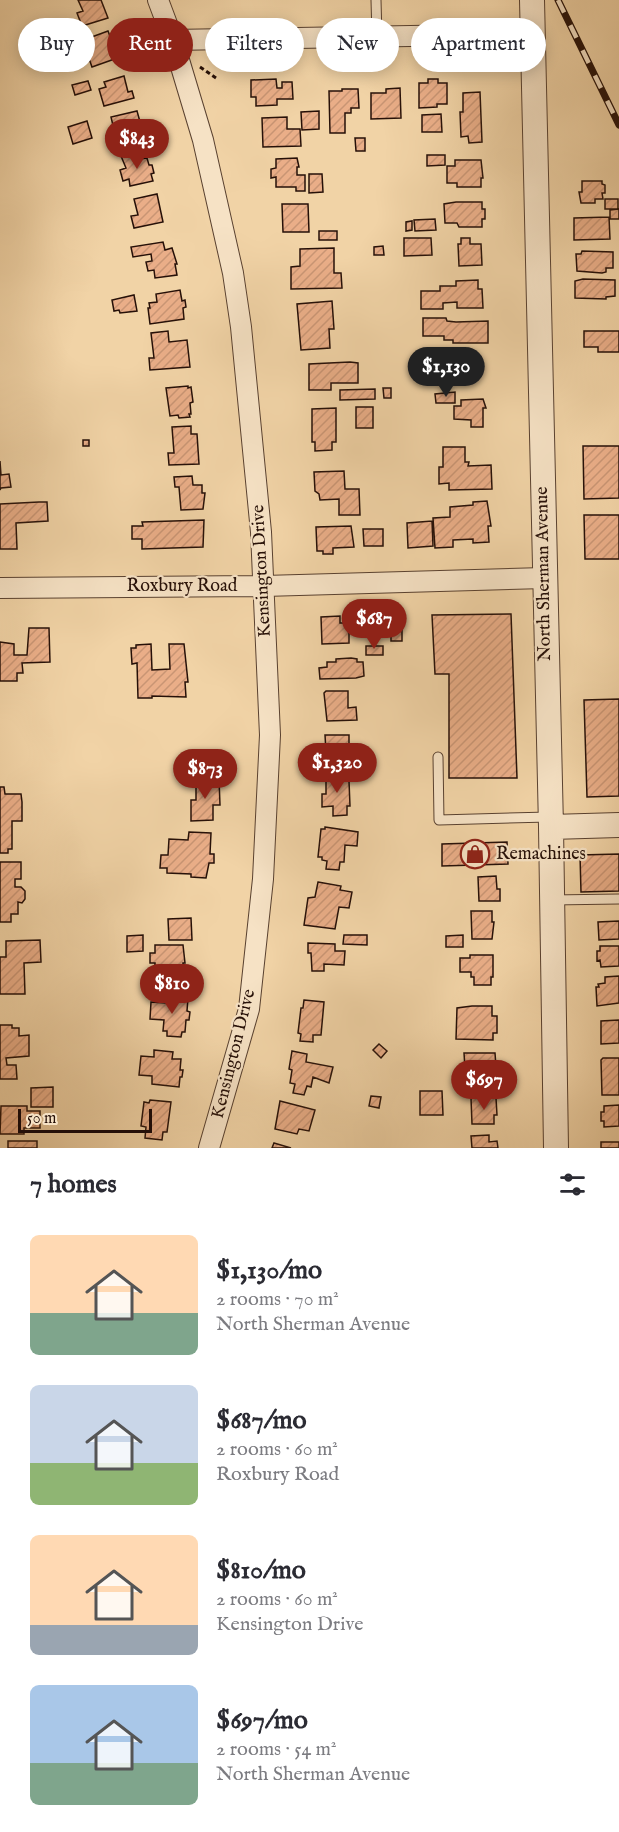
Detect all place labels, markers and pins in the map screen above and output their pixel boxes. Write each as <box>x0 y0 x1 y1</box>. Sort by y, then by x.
pin: $843 <box>101 119 173 170</box>
pin: $1,130 <box>397 347 495 398</box>
pin: $687 <box>338 599 410 650</box>
pin: $1,320 <box>288 743 386 794</box>
pin: $873 <box>169 749 241 800</box>
shop icon: Remachines <box>459 838 491 870</box>
place label: Remachines <box>496 843 586 866</box>
pin: $810 <box>136 964 208 1015</box>
pin: $697 <box>448 1060 520 1111</box>

